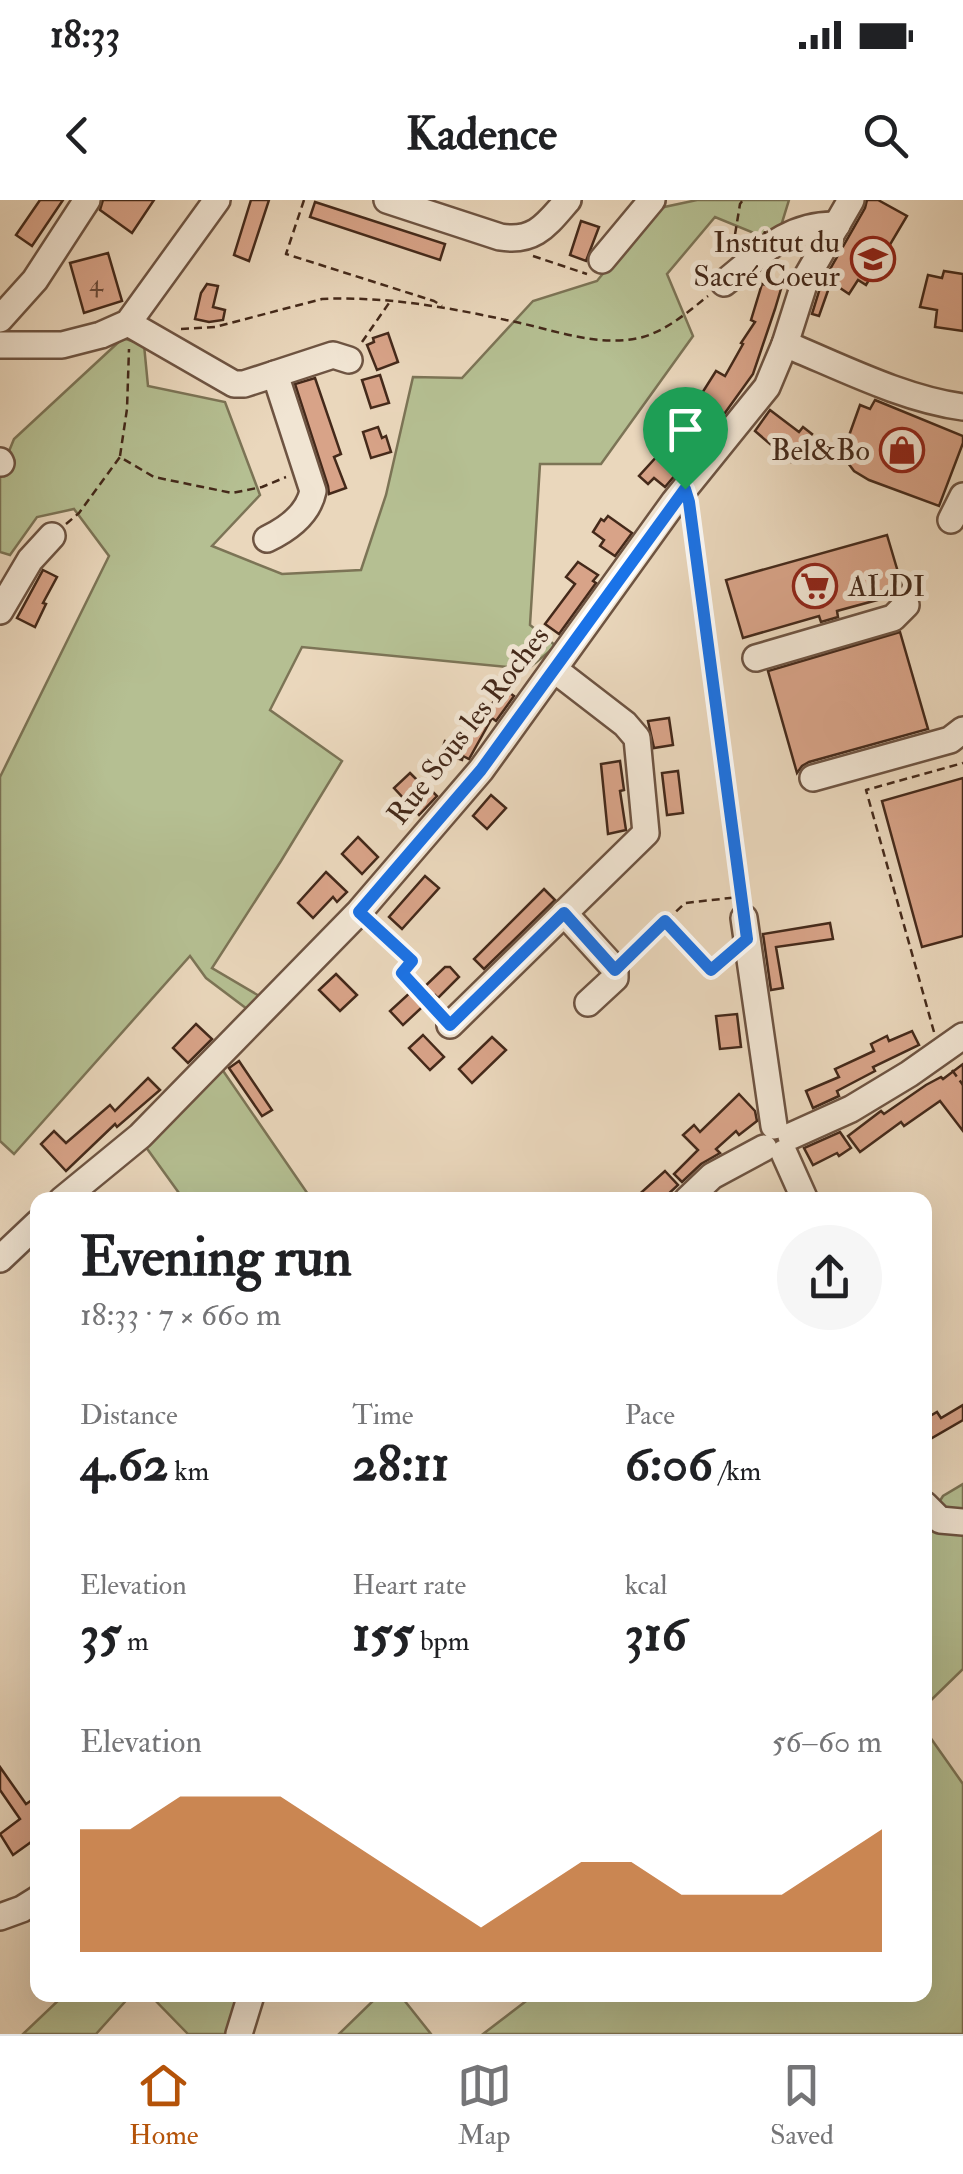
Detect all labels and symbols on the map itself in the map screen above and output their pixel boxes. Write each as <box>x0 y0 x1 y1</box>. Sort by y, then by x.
place label: Institut du Sacré Coeur <box>693 224 840 295</box>
school or university icon: Institut du Sacré Coeur <box>850 236 896 282</box>
house number: 4 <box>89 268 104 299</box>
pin <box>643 387 728 490</box>
shop icon: Bel&Bo <box>879 427 925 473</box>
place label: Bel&Bo <box>771 432 870 469</box>
supermarket icon: ALDI <box>792 563 838 609</box>
place label: ALDI <box>847 568 925 605</box>
street label: Rue Sous les Roches <box>379 619 557 832</box>

